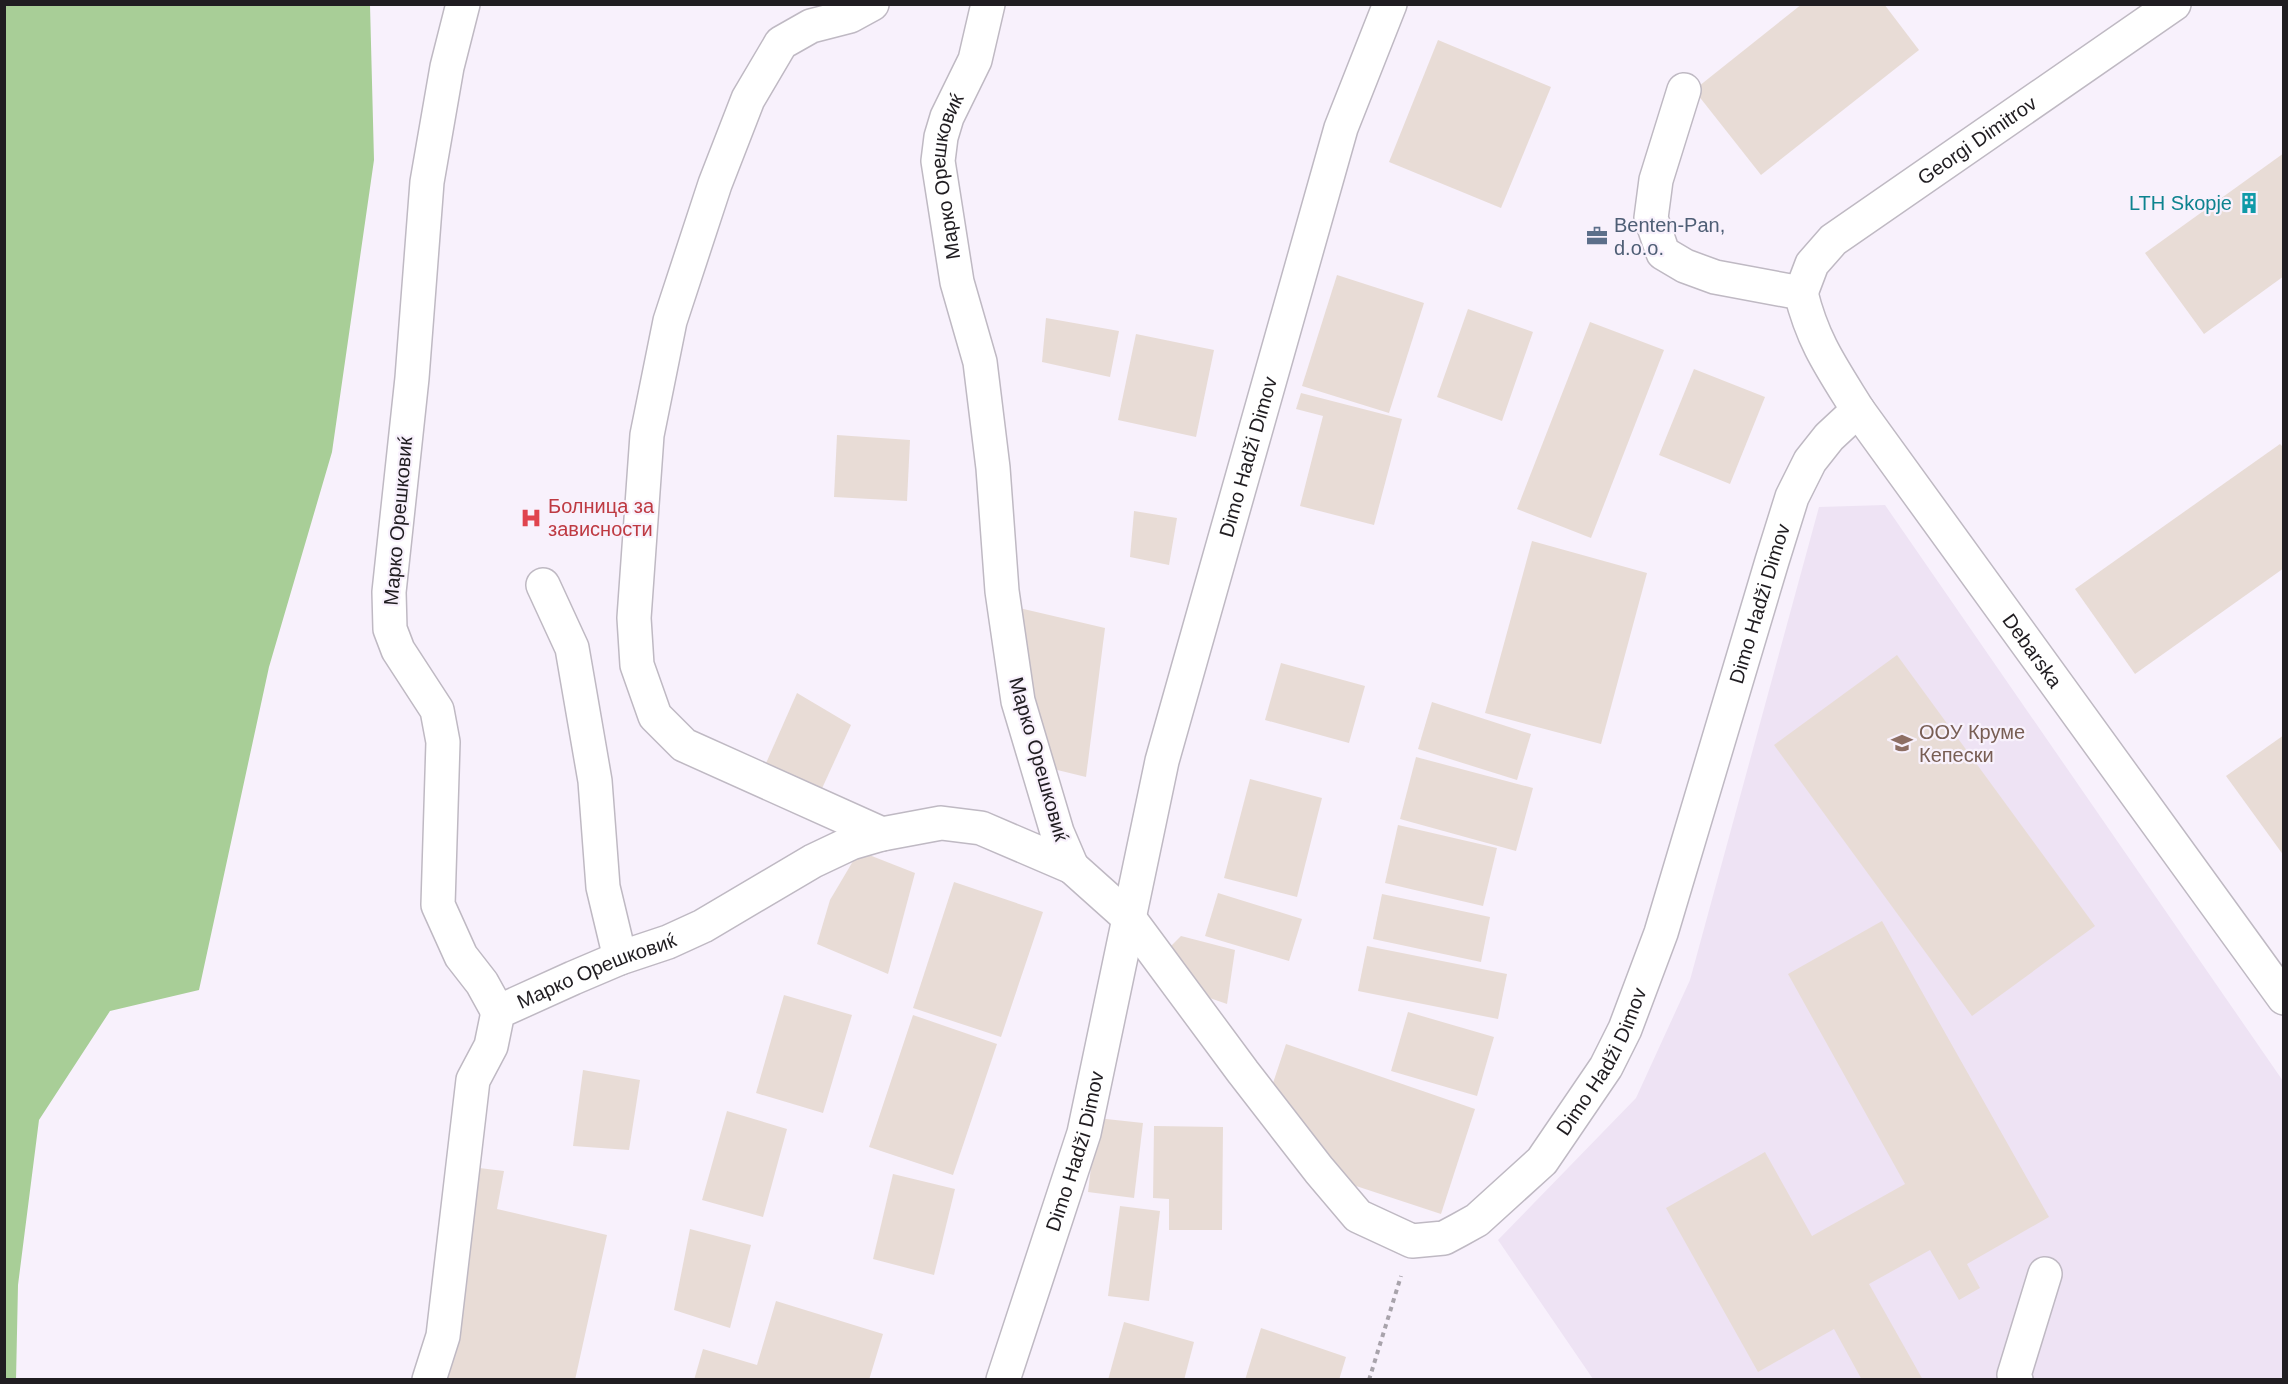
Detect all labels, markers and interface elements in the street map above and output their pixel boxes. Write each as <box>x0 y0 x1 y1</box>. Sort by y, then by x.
street label: Марко Орешковиќ <box>927 90 968 261</box>
street label: Georgi Dimitrov <box>1914 92 2040 189</box>
building icon: LTH Skopje <box>2237 191 2261 215</box>
place label: LTH Skopje <box>2129 192 2232 214</box>
place label: Benten-Pan, d.o.o. <box>1614 214 1725 259</box>
office icon: Benten-Pan, d.o.o. <box>1585 224 1609 248</box>
street label: Dimo Hadži Dimov <box>1215 374 1281 540</box>
street label: Марко Орешковиќ <box>380 435 416 606</box>
place label: Болница за зависности <box>548 495 655 540</box>
hospital icon: Болница за зависности <box>519 506 543 530</box>
street label: Dimo Hadži Dimov <box>1725 521 1794 686</box>
street label: Debarska <box>1998 610 2067 692</box>
street label: Марко Орешковиќ <box>1005 675 1073 844</box>
place label: ООУ Круме Кепески <box>1919 721 2025 766</box>
school or university icon: ООУ Круме Кепески <box>1890 731 1914 755</box>
street label: Марко Орешковиќ <box>514 929 680 1013</box>
street label: Dimo Hadži Dimov <box>1552 985 1650 1139</box>
street label: Dimo Hadži Dimov <box>1042 1069 1108 1234</box>

